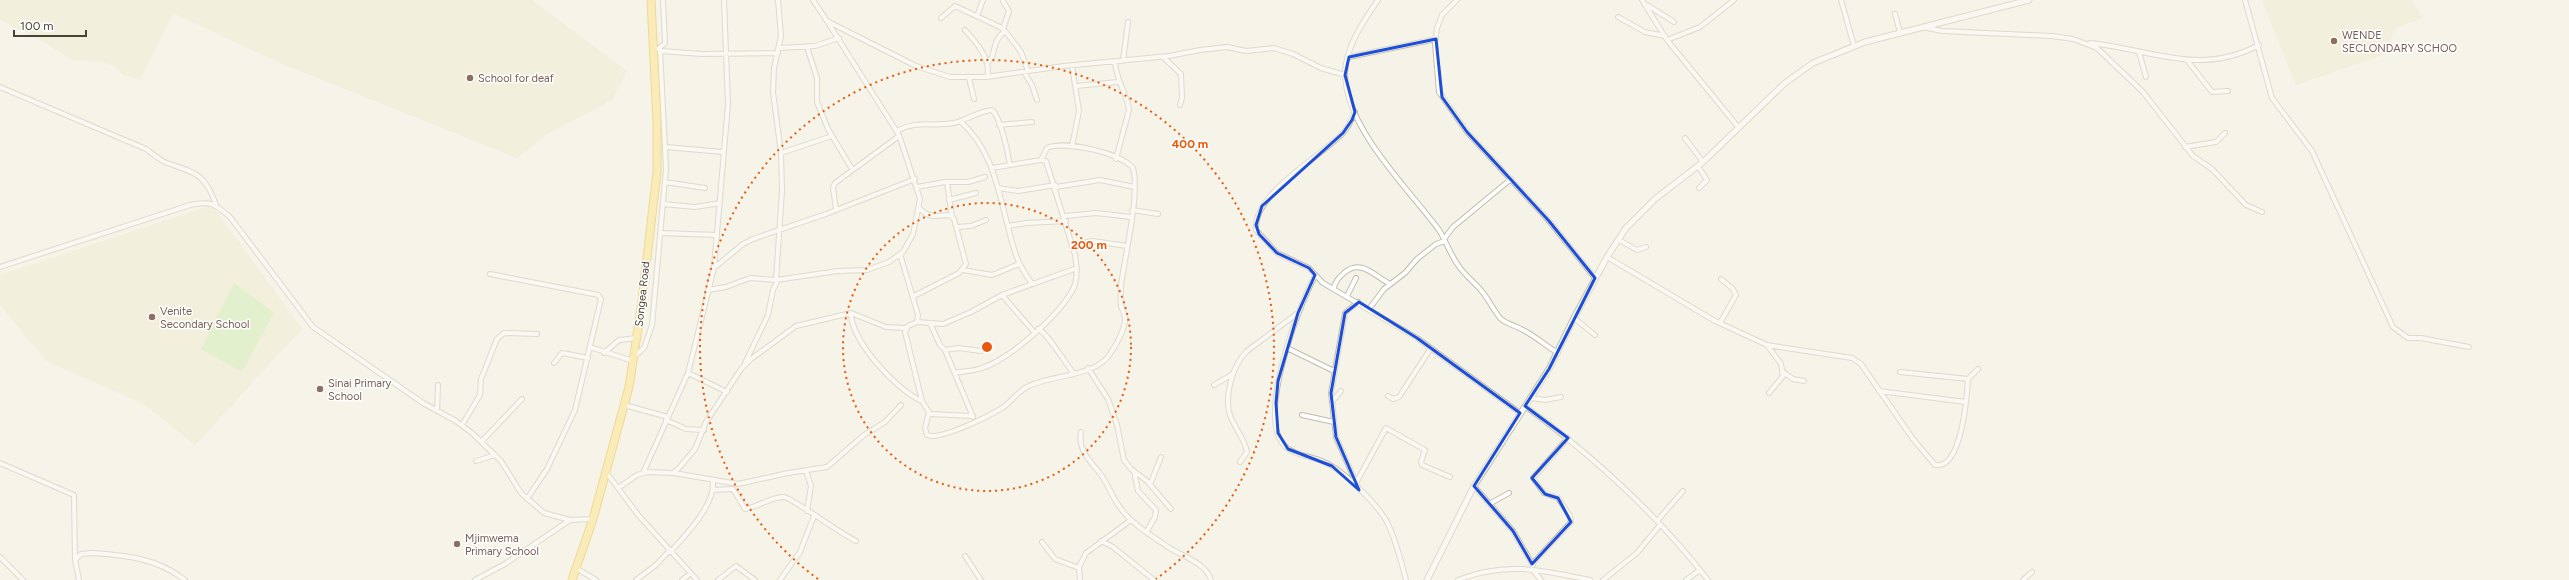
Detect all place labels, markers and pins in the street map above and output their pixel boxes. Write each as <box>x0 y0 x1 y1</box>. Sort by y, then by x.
place label: WENDE SECLONDARY SCHOO <box>2342 29 2458 55</box>
marker: WENDE SECLONDARY SCHOO <box>2329 36 2339 46</box>
place label: School for deaf <box>478 72 555 85</box>
marker: School for deaf <box>465 73 475 83</box>
place label: Venite Secondary School <box>160 305 250 331</box>
marker: Venite Secondary School <box>147 312 157 322</box>
centre of rings <box>980 340 994 354</box>
place label: Sinai Primary School <box>328 377 392 403</box>
marker: Sinai Primary School <box>315 384 325 394</box>
place label: Mjimwema Primary School <box>465 532 539 558</box>
marker: Mjimwema Primary School <box>452 539 462 549</box>

